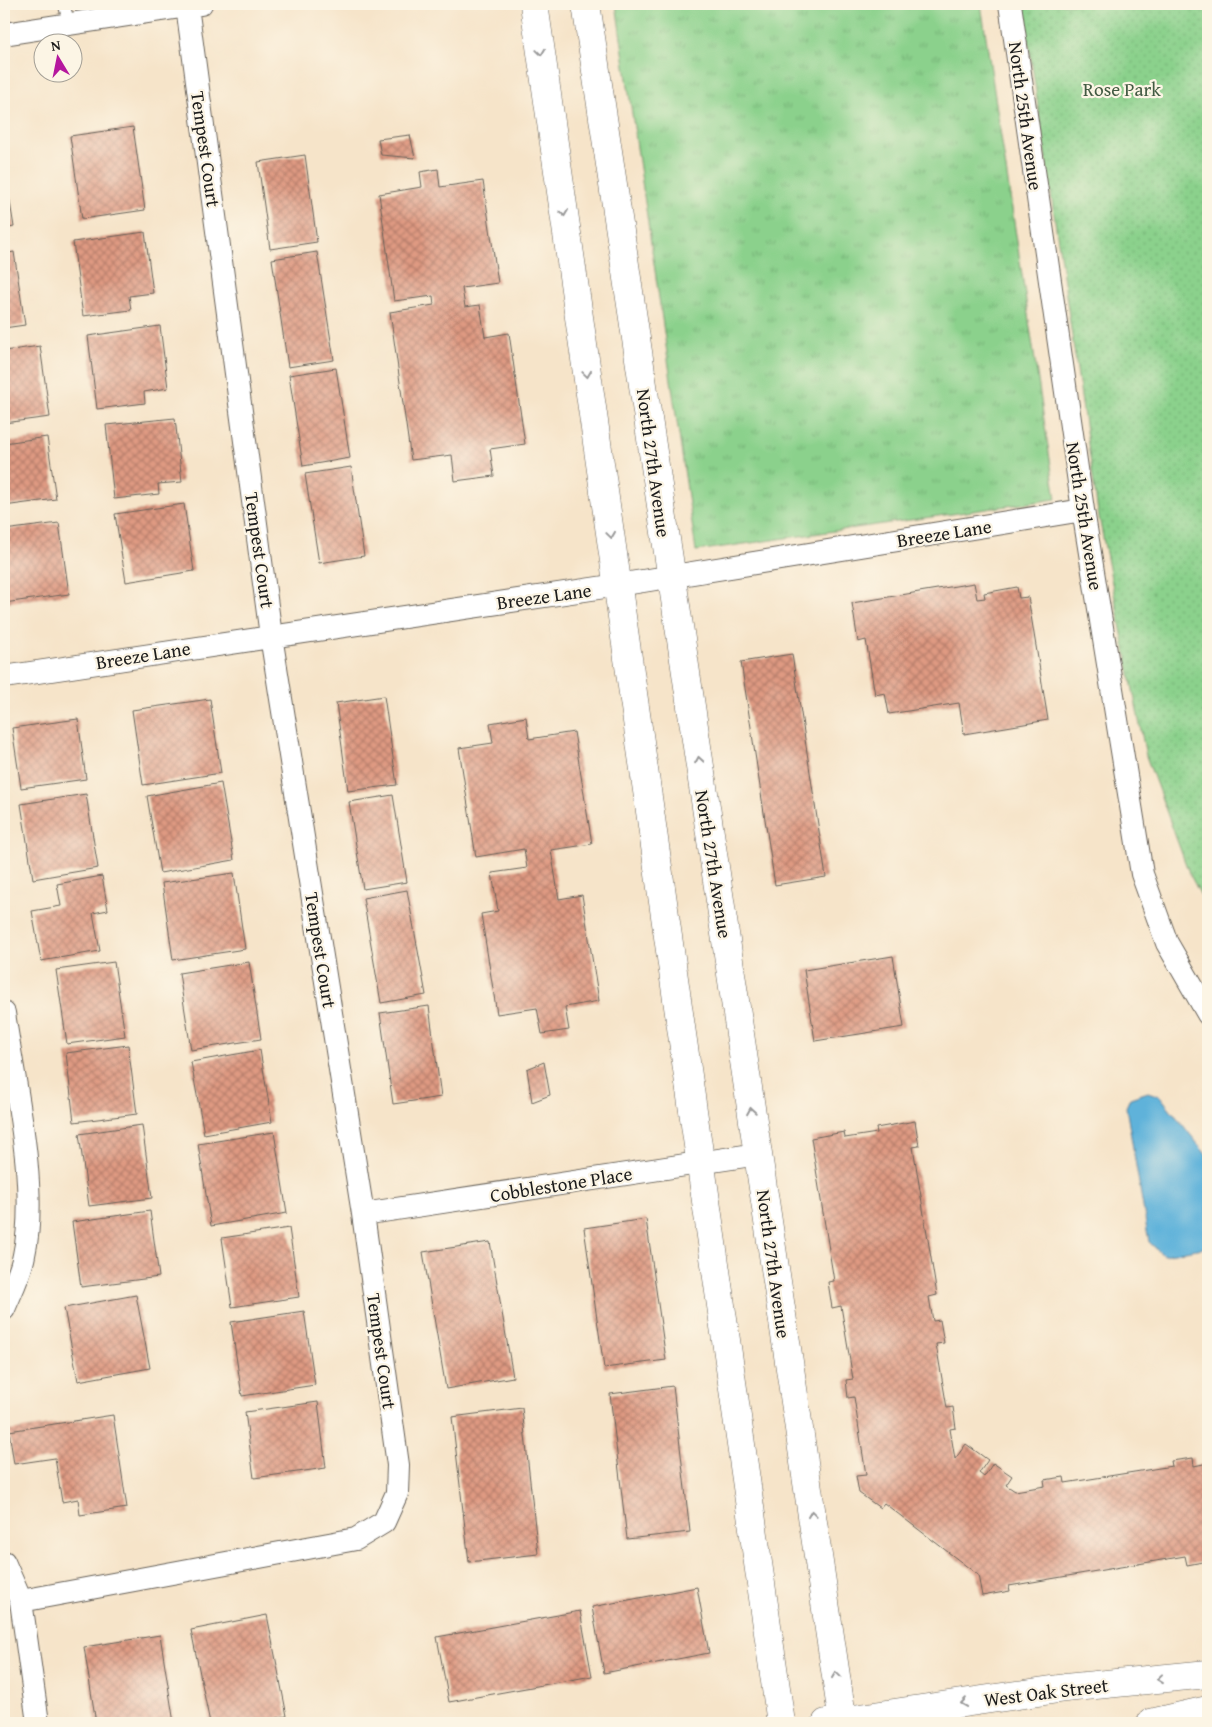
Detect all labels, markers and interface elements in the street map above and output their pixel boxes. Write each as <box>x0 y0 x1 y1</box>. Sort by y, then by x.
north arrow <box>32 32 82 82</box>
text: N <box>49 34 63 56</box>
street label: North 25th Avenue <box>1002 40 1050 192</box>
one-way arrow <box>535 48 546 56</box>
park label: Rose Park <box>1083 75 1161 103</box>
street label: Tempest Court <box>184 89 228 209</box>
one-way arrow <box>558 209 569 217</box>
one-way arrow <box>582 369 592 378</box>
street label: North 27th Avenue <box>630 387 678 539</box>
street label: North 25th Avenue <box>1059 440 1111 592</box>
street label: Tempest Court <box>238 490 282 610</box>
street label: Breeze Lane <box>895 512 993 554</box>
one-way arrow <box>605 530 615 539</box>
street label: Breeze Lane <box>495 575 593 617</box>
street label: Breeze Lane <box>94 634 192 676</box>
one-way arrow <box>694 756 705 764</box>
street label: North 27th Avenue <box>688 788 740 940</box>
street label: Tempest Court <box>298 890 344 1010</box>
one-way arrow <box>747 1107 757 1116</box>
street label: Cobblestone Place <box>488 1159 634 1209</box>
street label: North 27th Avenue <box>750 1188 798 1340</box>
street label: Tempest Court <box>360 1291 404 1411</box>
one-way arrow <box>807 1510 817 1519</box>
street label: West Oak Street <box>982 1670 1110 1714</box>
one-way arrow <box>831 1671 841 1679</box>
one-way arrow <box>1155 1673 1163 1684</box>
one-way arrow <box>959 1697 968 1707</box>

